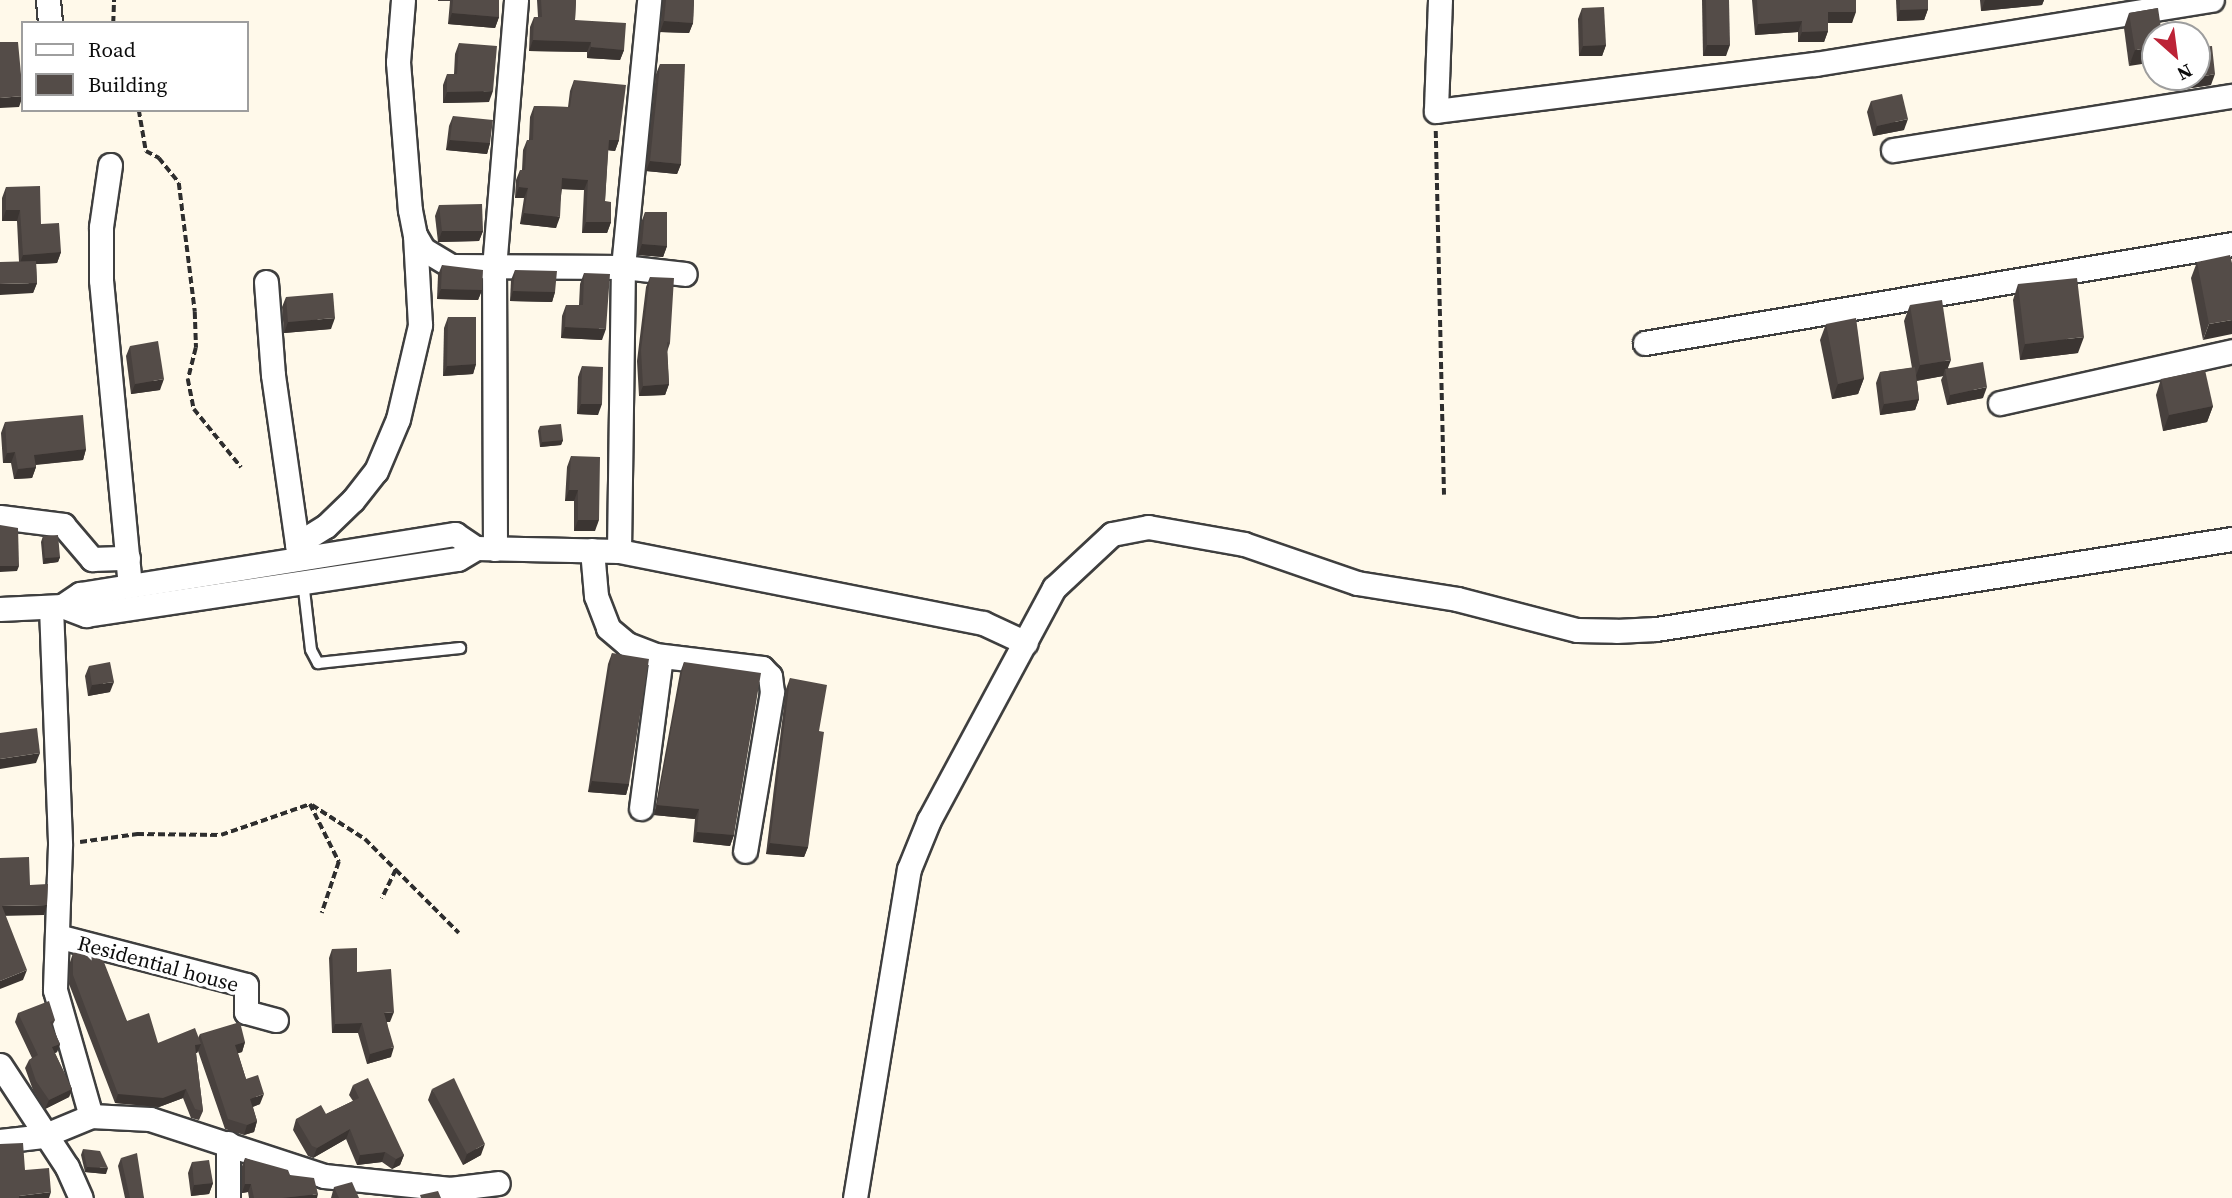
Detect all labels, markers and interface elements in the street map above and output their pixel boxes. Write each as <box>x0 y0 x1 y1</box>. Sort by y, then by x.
legend <box>21 21 248 112</box>
north arrow <box>2141 21 2211 91</box>
text: Road <box>88 35 136 64</box>
text: N <box>2173 58 2197 88</box>
text: Building <box>88 70 167 99</box>
street label: Residential house <box>75 930 241 998</box>

